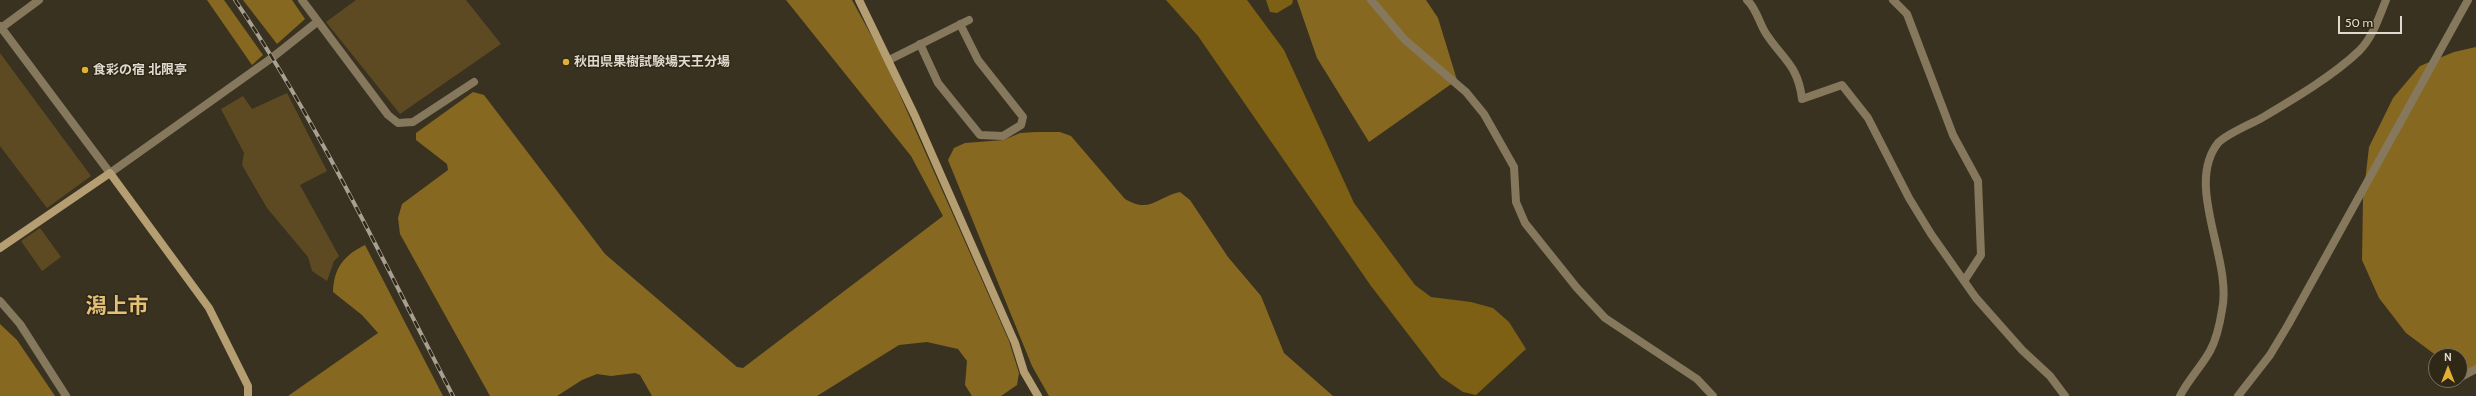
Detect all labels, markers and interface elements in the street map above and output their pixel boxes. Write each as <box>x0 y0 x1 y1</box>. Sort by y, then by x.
scale bar <box>2340 8 2404 34</box>
text: 50 m <box>2345 15 2373 30</box>
place label: 秋田県果樹試験場天王分場 <box>574 54 730 70</box>
marker: 秋田県果樹試験場天王分場 <box>561 57 571 67</box>
place label: 食彩の宿 北限亭 <box>93 62 187 78</box>
marker: 食彩の宿 北限亭 <box>80 65 90 75</box>
district label: 潟上市 <box>86 294 148 320</box>
north arrow <box>2428 348 2468 388</box>
text: N <box>2444 350 2452 364</box>

